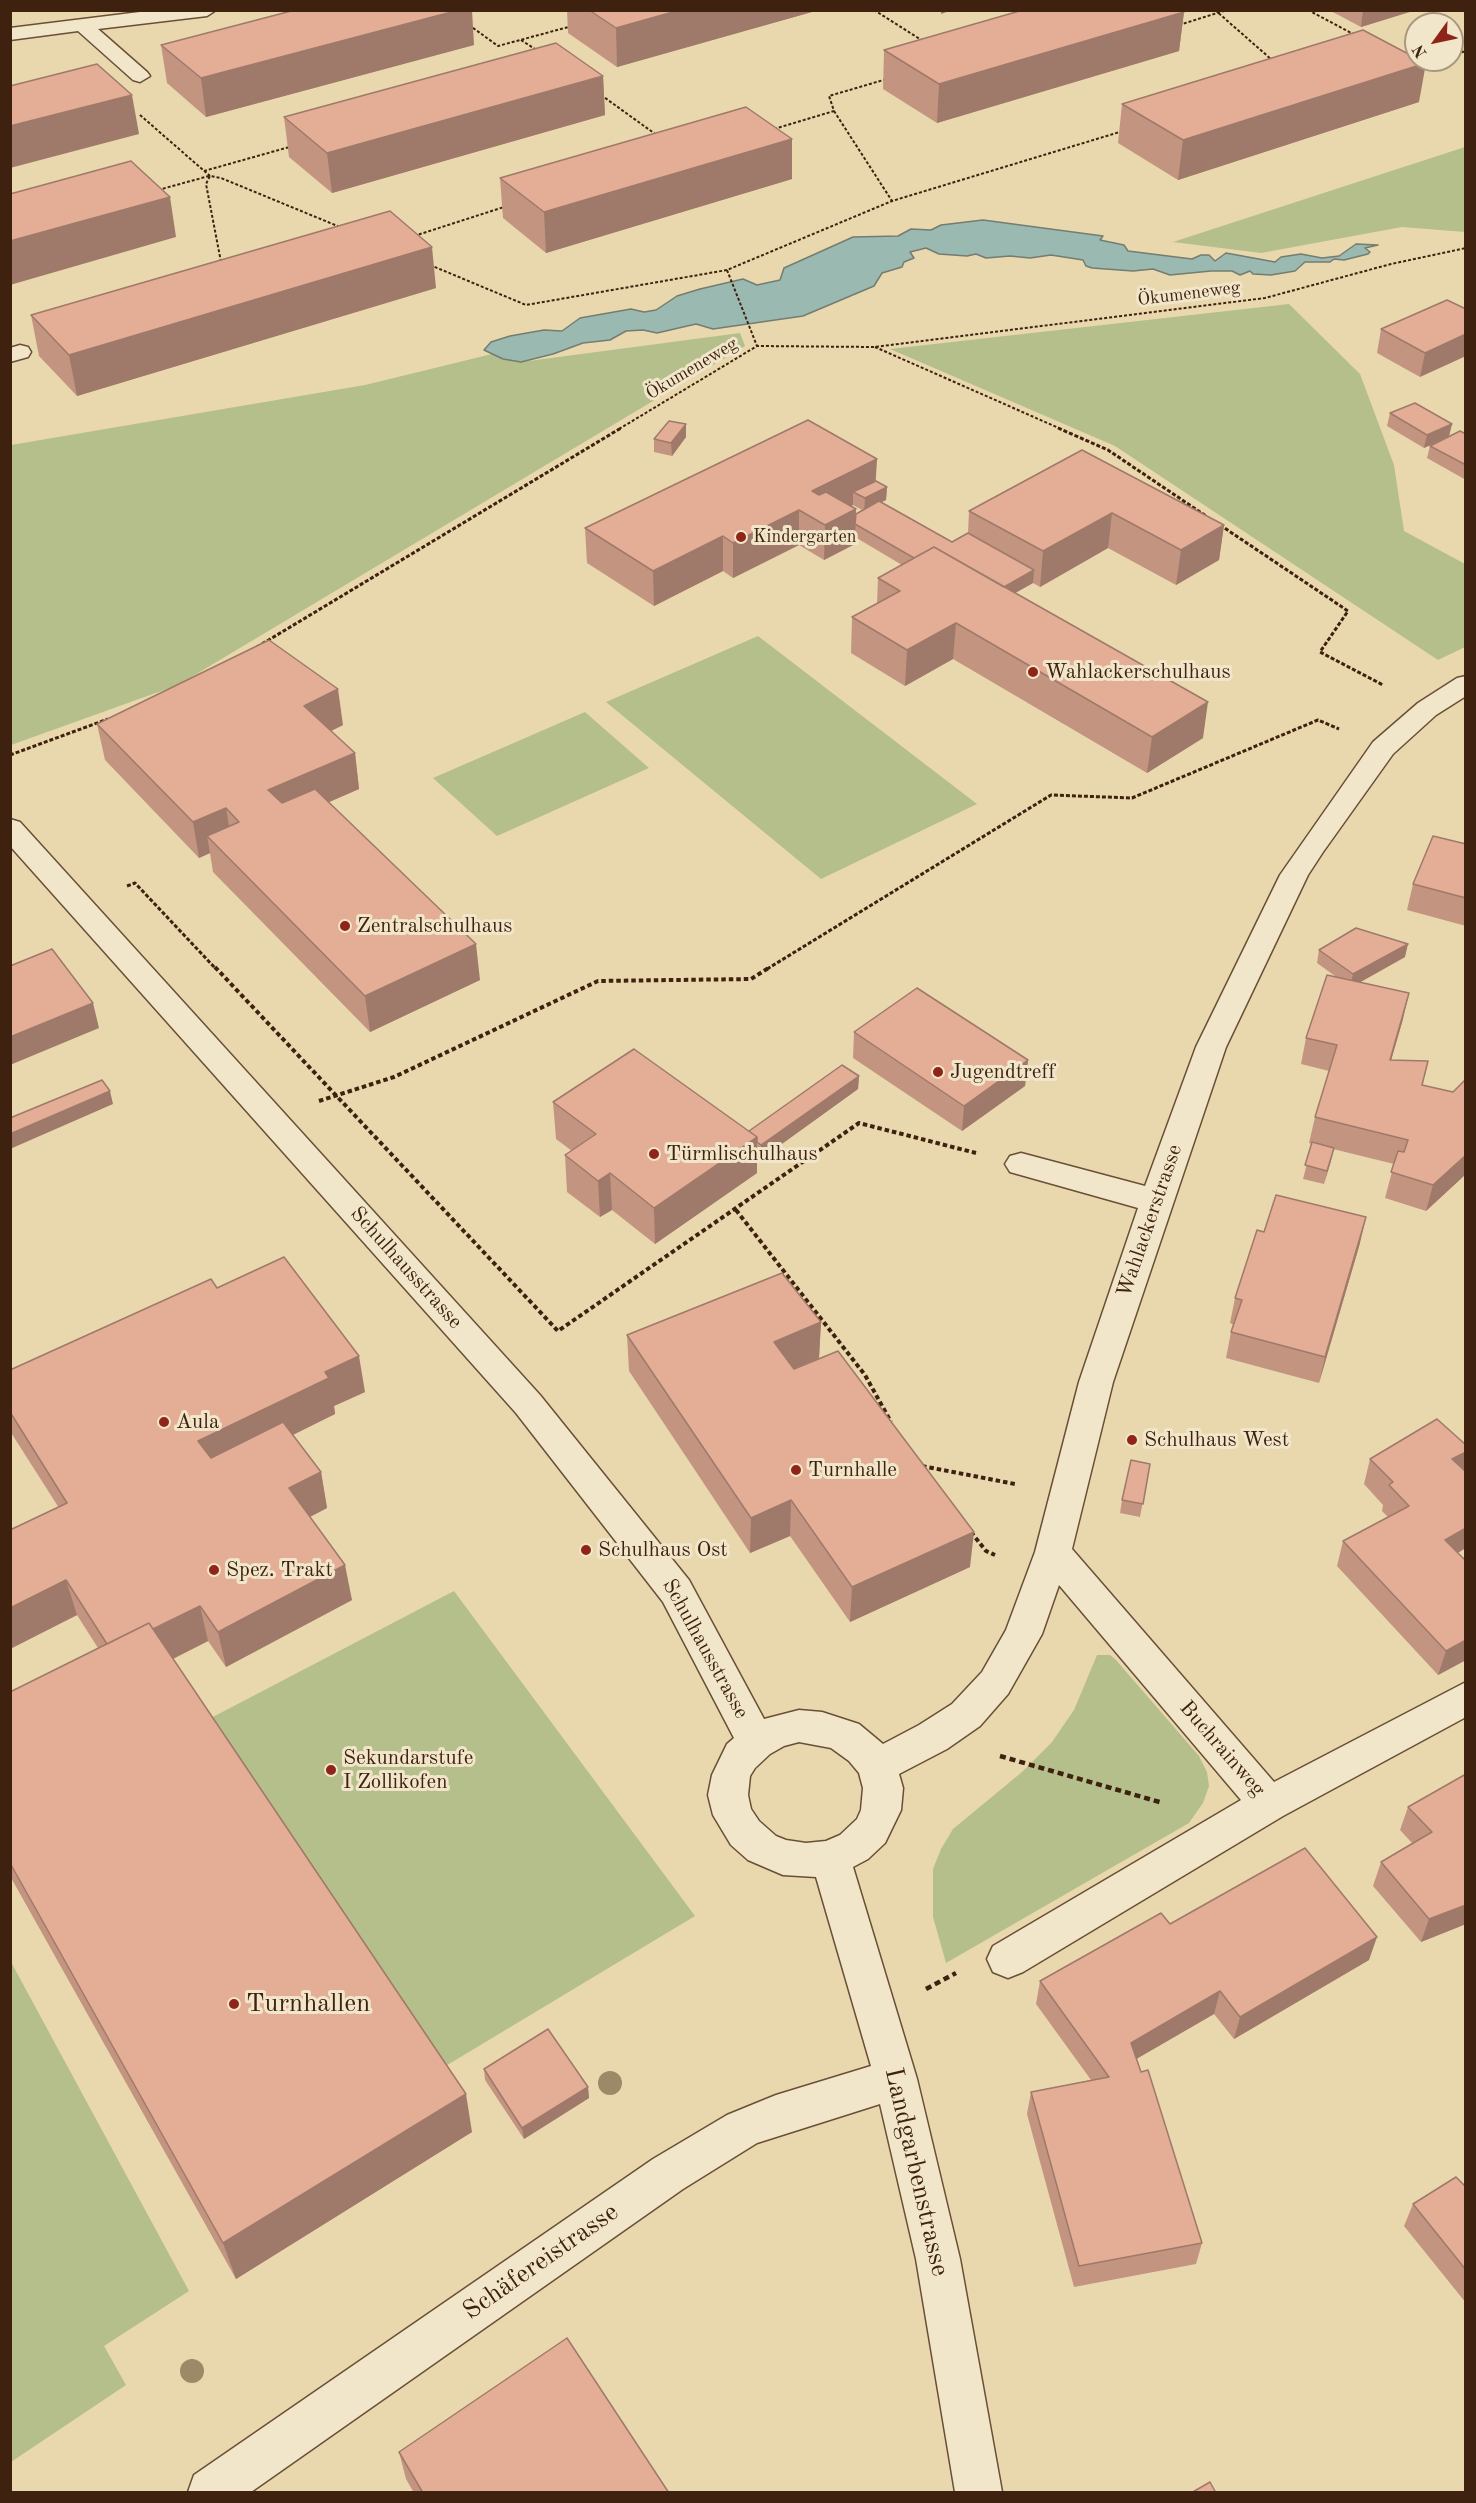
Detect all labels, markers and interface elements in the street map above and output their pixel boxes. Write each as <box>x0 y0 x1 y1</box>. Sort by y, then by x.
north arrow <box>1404 12 1464 72</box>
text: N <box>1411 41 1431 60</box>
street label: Ökumeneweg <box>1136 277 1242 311</box>
street label: Ökumeneweg <box>642 333 742 405</box>
place label: Kindergarten <box>753 526 857 548</box>
marker: Kindergarten <box>734 530 748 544</box>
place label: Wahlackerschulhaus <box>1045 659 1231 685</box>
marker: Wahlackerschulhaus <box>1026 665 1040 679</box>
place label: Zentralschulhaus <box>357 913 512 939</box>
marker: Zentralschulhaus <box>338 919 352 933</box>
place label: Jugendtreff <box>950 1059 1055 1085</box>
marker: Jugendtreff <box>931 1065 945 1079</box>
place label: Türmlischulhaus <box>666 1141 818 1167</box>
street label: Wahlackerstrasse <box>1112 1141 1188 1301</box>
marker: Türmlischulhaus <box>647 1147 661 1161</box>
street label: Schulhausstrasse <box>344 1202 468 1334</box>
place label: Aula <box>176 1409 219 1435</box>
marker: Aula <box>157 1415 171 1429</box>
place label: Schulhaus West <box>1144 1427 1289 1453</box>
marker: Schulhaus West <box>1125 1433 1139 1447</box>
place label: Turnhalle <box>808 1457 897 1483</box>
marker: Turnhalle <box>789 1463 803 1477</box>
place label: Schulhaus Ost <box>598 1537 728 1563</box>
marker: Schulhaus Ost <box>579 1543 593 1557</box>
place label: Spez. Trakt <box>226 1557 333 1583</box>
marker: Spez. Trakt <box>207 1563 221 1577</box>
street label: Schulhausstrasse <box>656 1575 754 1723</box>
street label: Buchrainweg <box>1174 1696 1270 1802</box>
place label: Sekundarstufe I Zollikofen <box>343 1745 473 1795</box>
marker: Sekundarstufe I Zollikofen <box>324 1763 338 1777</box>
place label: Turnhallen <box>246 1988 370 2020</box>
marker: Turnhallen <box>227 1997 241 2011</box>
street label: Landgarbenstrasse <box>877 2065 955 2279</box>
street label: Schäfereistrasse <box>457 2197 625 2327</box>

